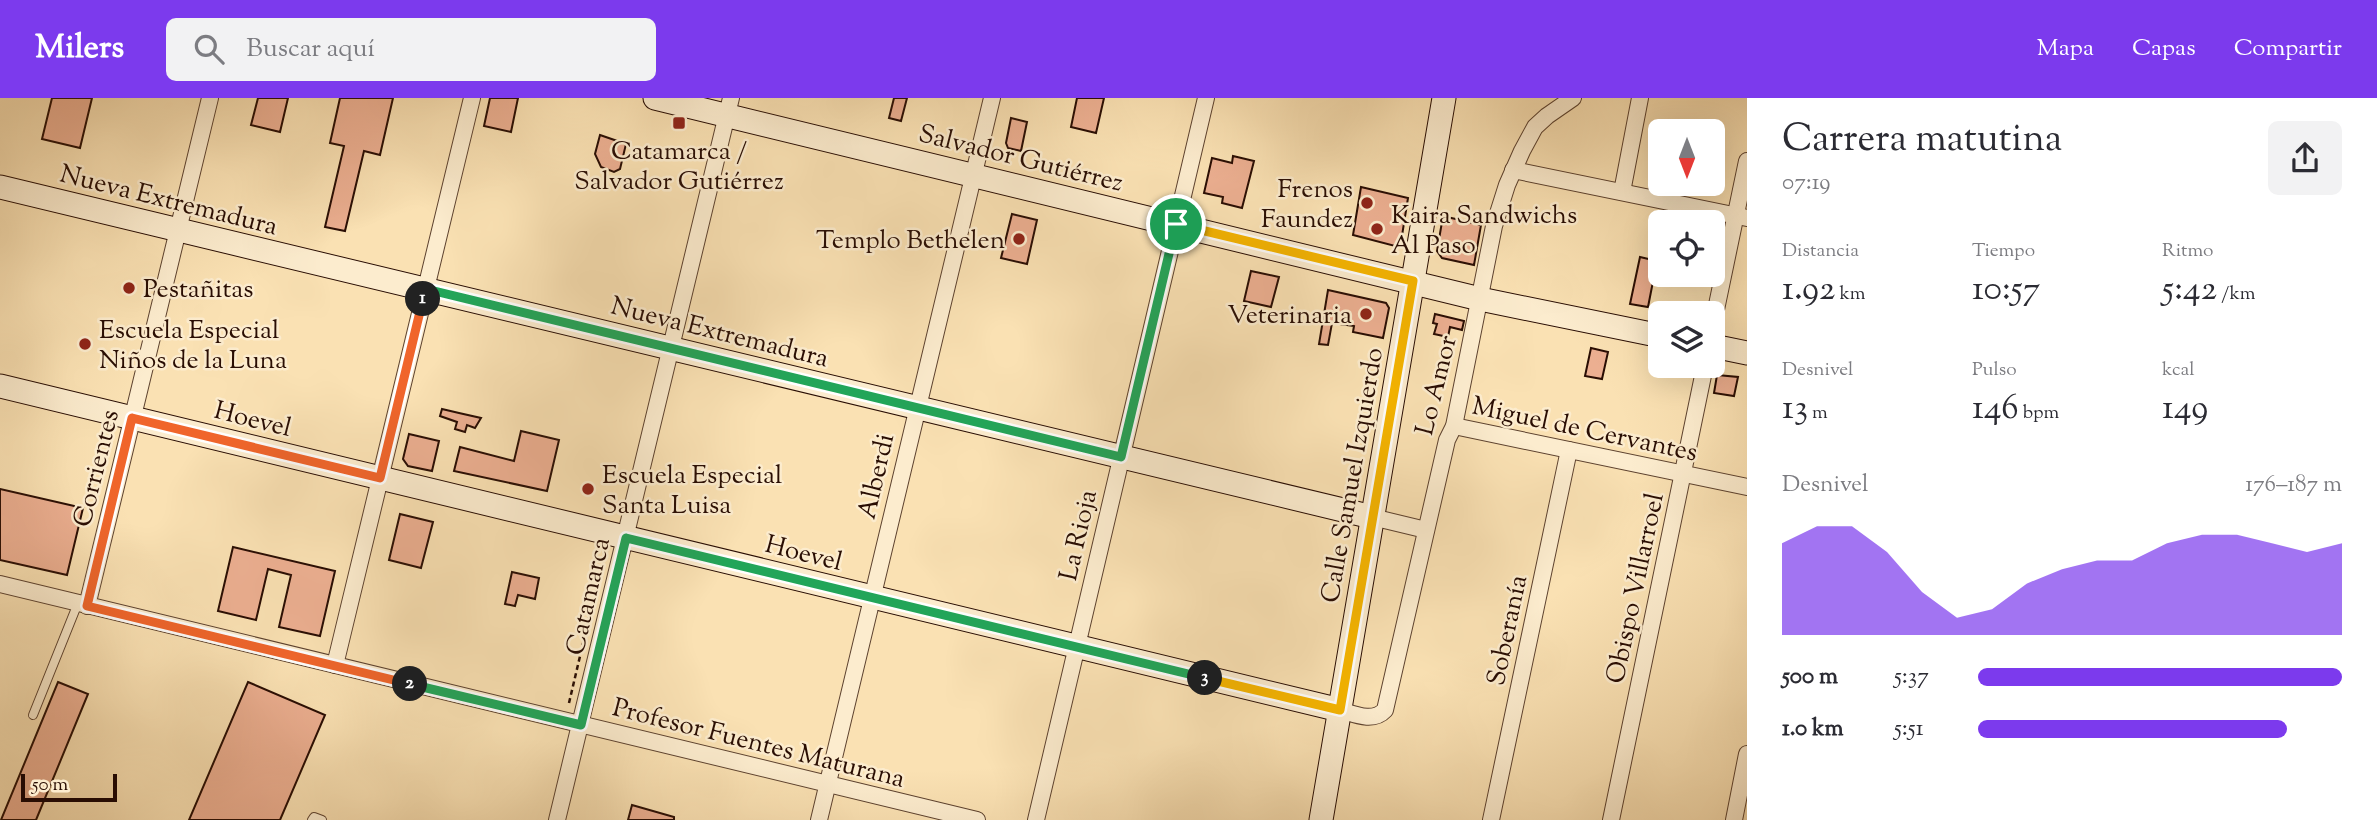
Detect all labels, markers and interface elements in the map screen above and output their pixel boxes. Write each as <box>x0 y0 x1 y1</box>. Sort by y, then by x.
search box <box>166 18 656 81</box>
text: Milers <box>35 25 124 73</box>
icon: search <box>190 30 228 68</box>
text: Buscar aquí <box>246 31 375 68</box>
text: Mapa <box>2037 32 2094 66</box>
text: Capas <box>2132 32 2196 66</box>
text: Compartir <box>2234 32 2342 66</box>
text: Carrera matutina <box>1782 114 2062 168</box>
marker: Catamarca / Salvador Gutiérrez <box>671 115 687 131</box>
street label: Salvador Gutiérrez <box>914 116 1127 203</box>
north arrow <box>1648 119 1726 196</box>
map controls <box>1648 119 1725 378</box>
button: share <box>2268 121 2342 195</box>
place label: Catamarca / Salvador Gutiérrez <box>574 134 784 201</box>
street label: Nueva Extremadura <box>56 156 281 246</box>
text: 07:19 <box>1782 167 1830 200</box>
place label: Frenos Faundez <box>1261 172 1353 239</box>
pin <box>1146 194 1206 254</box>
marker: Frenos Faundez <box>1359 195 1375 211</box>
place label: Kaira Sandwichs Al Paso <box>1391 198 1577 265</box>
icon: arrive <box>1157 205 1195 243</box>
button: locate <box>1648 210 1725 287</box>
marker: Kaira Sandwichs Al Paso <box>1369 221 1385 237</box>
place label: Templo Bethelen <box>816 223 1005 260</box>
marker: Templo Bethelen <box>1011 231 1027 247</box>
text: Distancia <box>1782 238 1859 265</box>
text: Tiempo <box>1972 238 2035 265</box>
text: Ritmo <box>2162 238 2213 265</box>
text: 1.92 <box>1782 265 1835 316</box>
text: 10:57 <box>1972 265 2040 316</box>
text: 5:42 <box>2162 265 2217 316</box>
place label: Pestañitas <box>143 272 253 309</box>
marker: Pestañitas <box>121 280 137 296</box>
text: km <box>1835 281 1866 308</box>
text: /km <box>2217 281 2256 308</box>
pin: 1 <box>406 282 440 316</box>
text: 1 <box>419 285 426 312</box>
street label: Nueva Extremadura <box>607 288 832 378</box>
place label: Veterinaria <box>1227 298 1352 335</box>
button: layers <box>1648 301 1725 378</box>
marker: Veterinaria <box>1358 306 1374 322</box>
place label: Escuela Especial Niños de la Luna <box>99 313 287 380</box>
street label: Lo Amor <box>1407 332 1468 439</box>
marker: Escuela Especial Niños de la Luna <box>77 336 93 352</box>
street label: Calle Samuel Izquierdo <box>1313 345 1394 606</box>
text: Desnivel <box>1782 357 1853 384</box>
text: Pulso <box>1972 357 2017 384</box>
text: kcal <box>2162 357 2195 384</box>
text: 13 <box>1782 384 1808 435</box>
text: 146 <box>1972 384 2019 435</box>
text: 149 <box>2162 384 2208 435</box>
street label: Miguel de Cervantes <box>1468 388 1701 472</box>
street label: Hoevel <box>210 393 295 448</box>
text: m <box>1808 400 1828 427</box>
text: bpm <box>2019 400 2059 427</box>
street label: Corrientes <box>65 406 130 531</box>
street label: Alberdi <box>850 430 905 523</box>
place label: Escuela Especial Santa Luisa <box>602 458 782 525</box>
text: Desnivel <box>1782 469 1868 502</box>
text: 176–187 m <box>2245 469 2342 502</box>
marker: Escuela Especial Santa Luisa <box>580 481 596 497</box>
street label: La Rioja <box>1051 486 1108 585</box>
street label: Obispo Villarroel <box>1598 490 1675 687</box>
street label: Hoevel <box>761 527 846 582</box>
street label: Catamarca <box>558 534 621 659</box>
street label: Soberanía <box>1479 572 1538 689</box>
pin: 3 <box>1188 660 1222 696</box>
text: 500 m <box>1782 661 1838 694</box>
text: 5:37 <box>1894 661 1929 694</box>
text: 3 <box>1201 664 1208 691</box>
pin: 2 <box>392 666 428 702</box>
text: 2 <box>405 670 414 697</box>
street label: Profesor Fuentes Maturana <box>608 690 908 799</box>
text: 1.0 km <box>1782 713 1844 746</box>
text: 5:51 <box>1894 713 1924 746</box>
scale bar <box>21 771 117 803</box>
text: 50 m <box>32 772 68 799</box>

